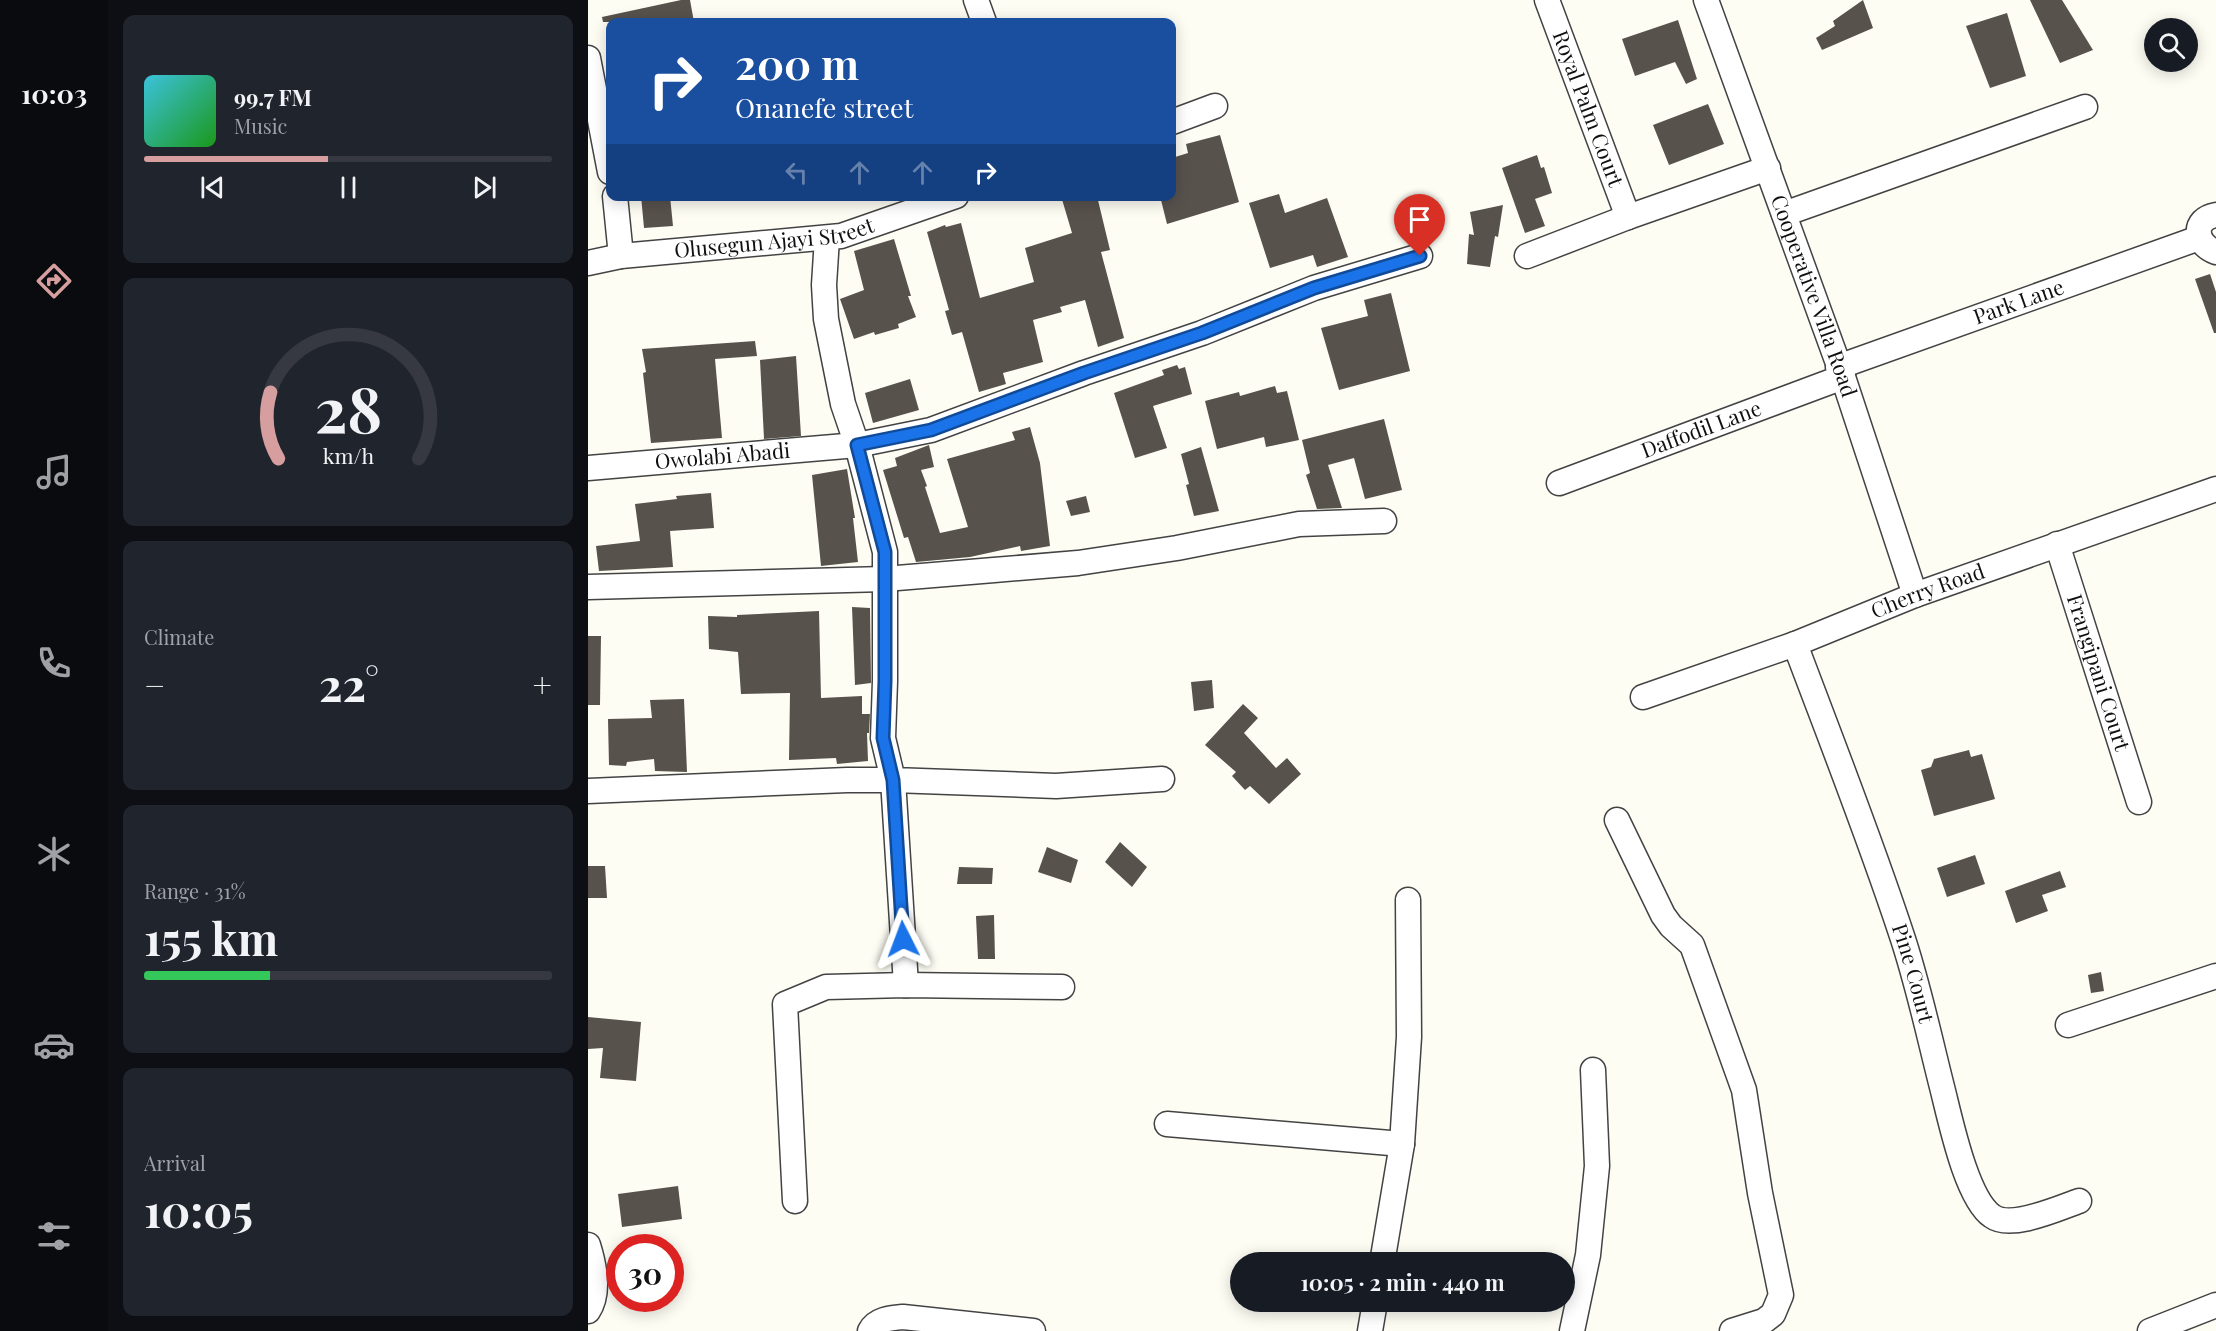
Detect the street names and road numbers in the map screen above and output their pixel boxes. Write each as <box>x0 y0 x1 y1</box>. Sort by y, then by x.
street label: Royal Palm Court <box>1548 26 1632 191</box>
street label: Cooperative Villa Road <box>1766 190 1865 400</box>
street label: Olusegun Ajayi Street <box>673 209 878 263</box>
street label: Park Lane <box>1969 271 2067 330</box>
street label: Daffodil Lane <box>1637 393 1765 463</box>
street label: Owolabi Abadi <box>654 435 791 474</box>
street label: Cherry Road <box>1866 556 1988 624</box>
street label: Frangipani Court <box>2062 590 2138 754</box>
street label: Pine Court <box>1887 920 1942 1026</box>

